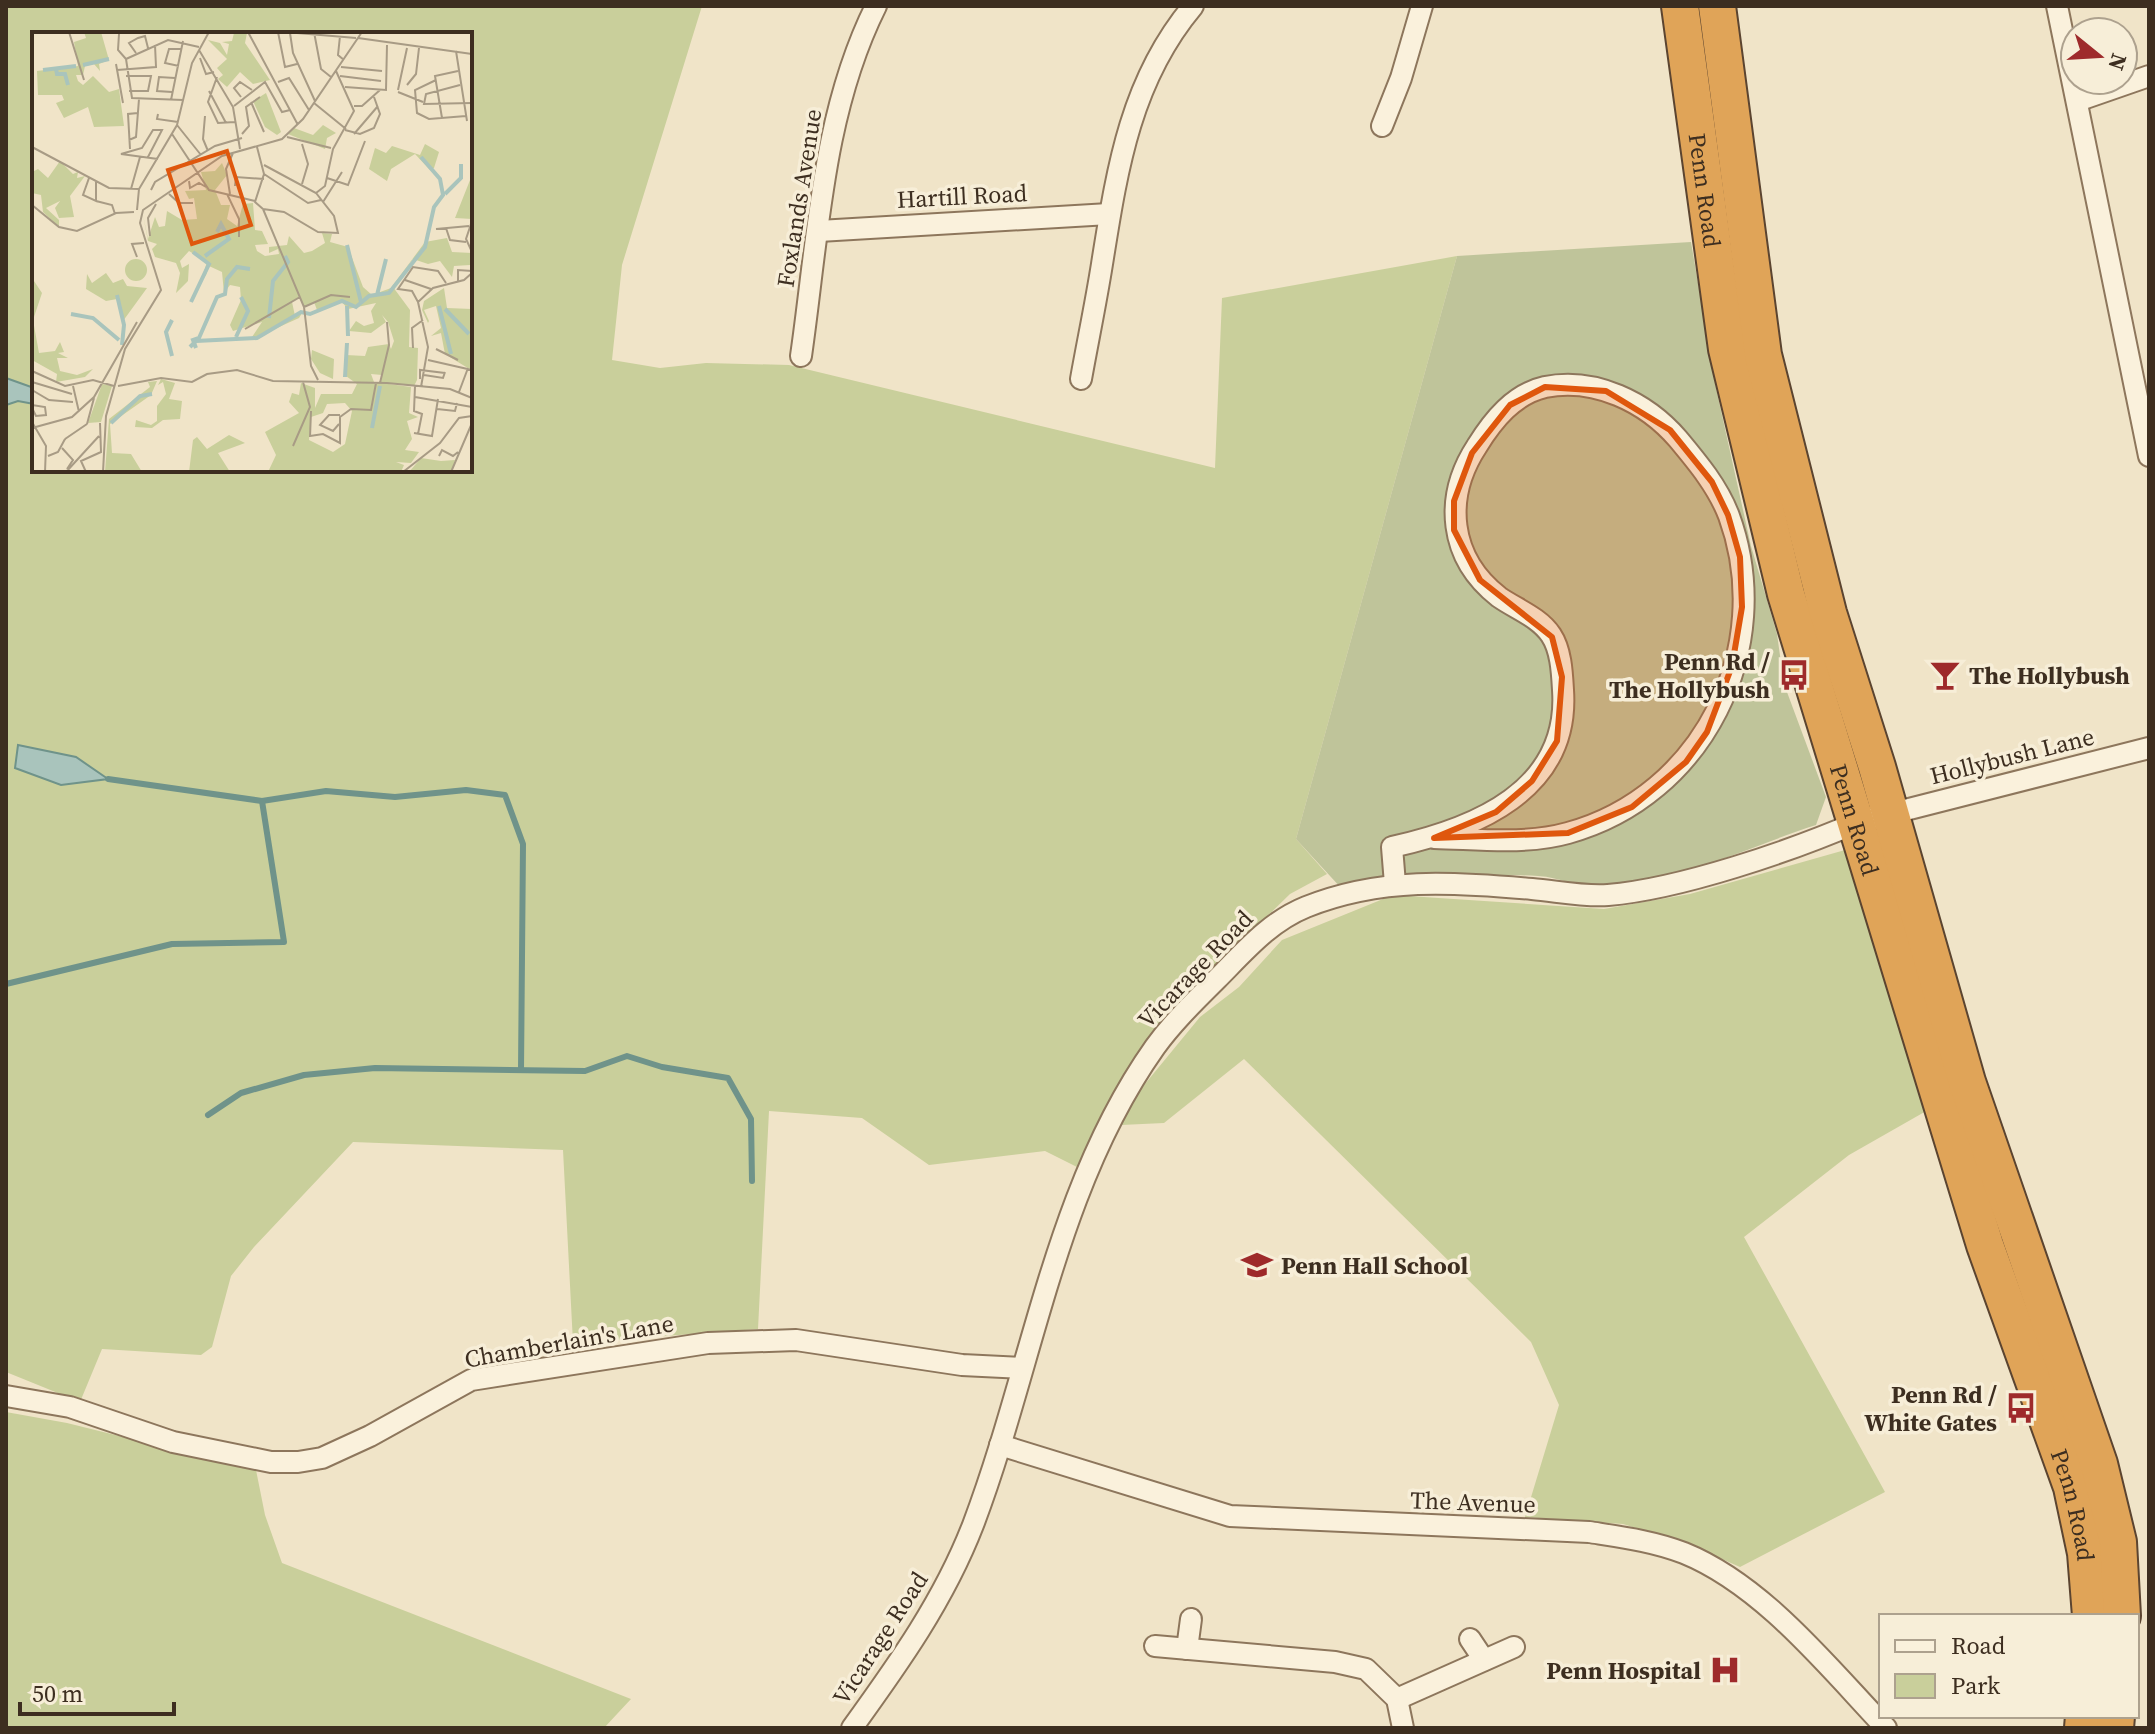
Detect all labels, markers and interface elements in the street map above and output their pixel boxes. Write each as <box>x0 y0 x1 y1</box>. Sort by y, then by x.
north arrow <box>2059 16 2139 96</box>
inset map <box>32 32 472 472</box>
text: N <box>2101 50 2135 74</box>
street label: Foxlands Avenue <box>769 106 829 290</box>
street label: Penn Road <box>1681 131 1729 250</box>
street label: Hartill Road <box>896 176 1028 216</box>
place label: Penn Rd / The Hollybush <box>1609 645 1771 706</box>
bus stop icon: Penn Rd / The Hollybush <box>1777 658 1811 692</box>
bar icon: The Hollybush <box>1928 658 1962 692</box>
place label: The Hollybush <box>1969 659 2130 692</box>
street label: Hollybush Lane <box>1926 720 2098 792</box>
street label: Penn Road <box>1822 760 1888 880</box>
street label: Vicarage Road <box>1130 902 1260 1035</box>
school or university icon: Penn Hall School <box>1240 1248 1274 1282</box>
place label: Penn Hall School <box>1281 1249 1468 1282</box>
street label: Chamberlain's Lane <box>462 1306 676 1376</box>
place label: Penn Rd / White Gates <box>1864 1378 1998 1439</box>
bus stop icon: Penn Rd / White Gates <box>2004 1391 2038 1425</box>
street label: Penn Road <box>2043 1444 2103 1563</box>
street label: The Avenue <box>1410 1483 1536 1521</box>
street label: Vicarage Road <box>825 1565 936 1711</box>
legend <box>1879 1614 2139 1718</box>
text: Road <box>1951 1629 2006 1662</box>
hospital icon: Penn Hospital <box>1708 1653 1742 1687</box>
place label: Penn Hospital <box>1546 1654 1701 1687</box>
scale bar <box>20 1666 174 1716</box>
text: Park <box>1951 1669 2001 1702</box>
text: 50 m <box>32 1677 83 1710</box>

